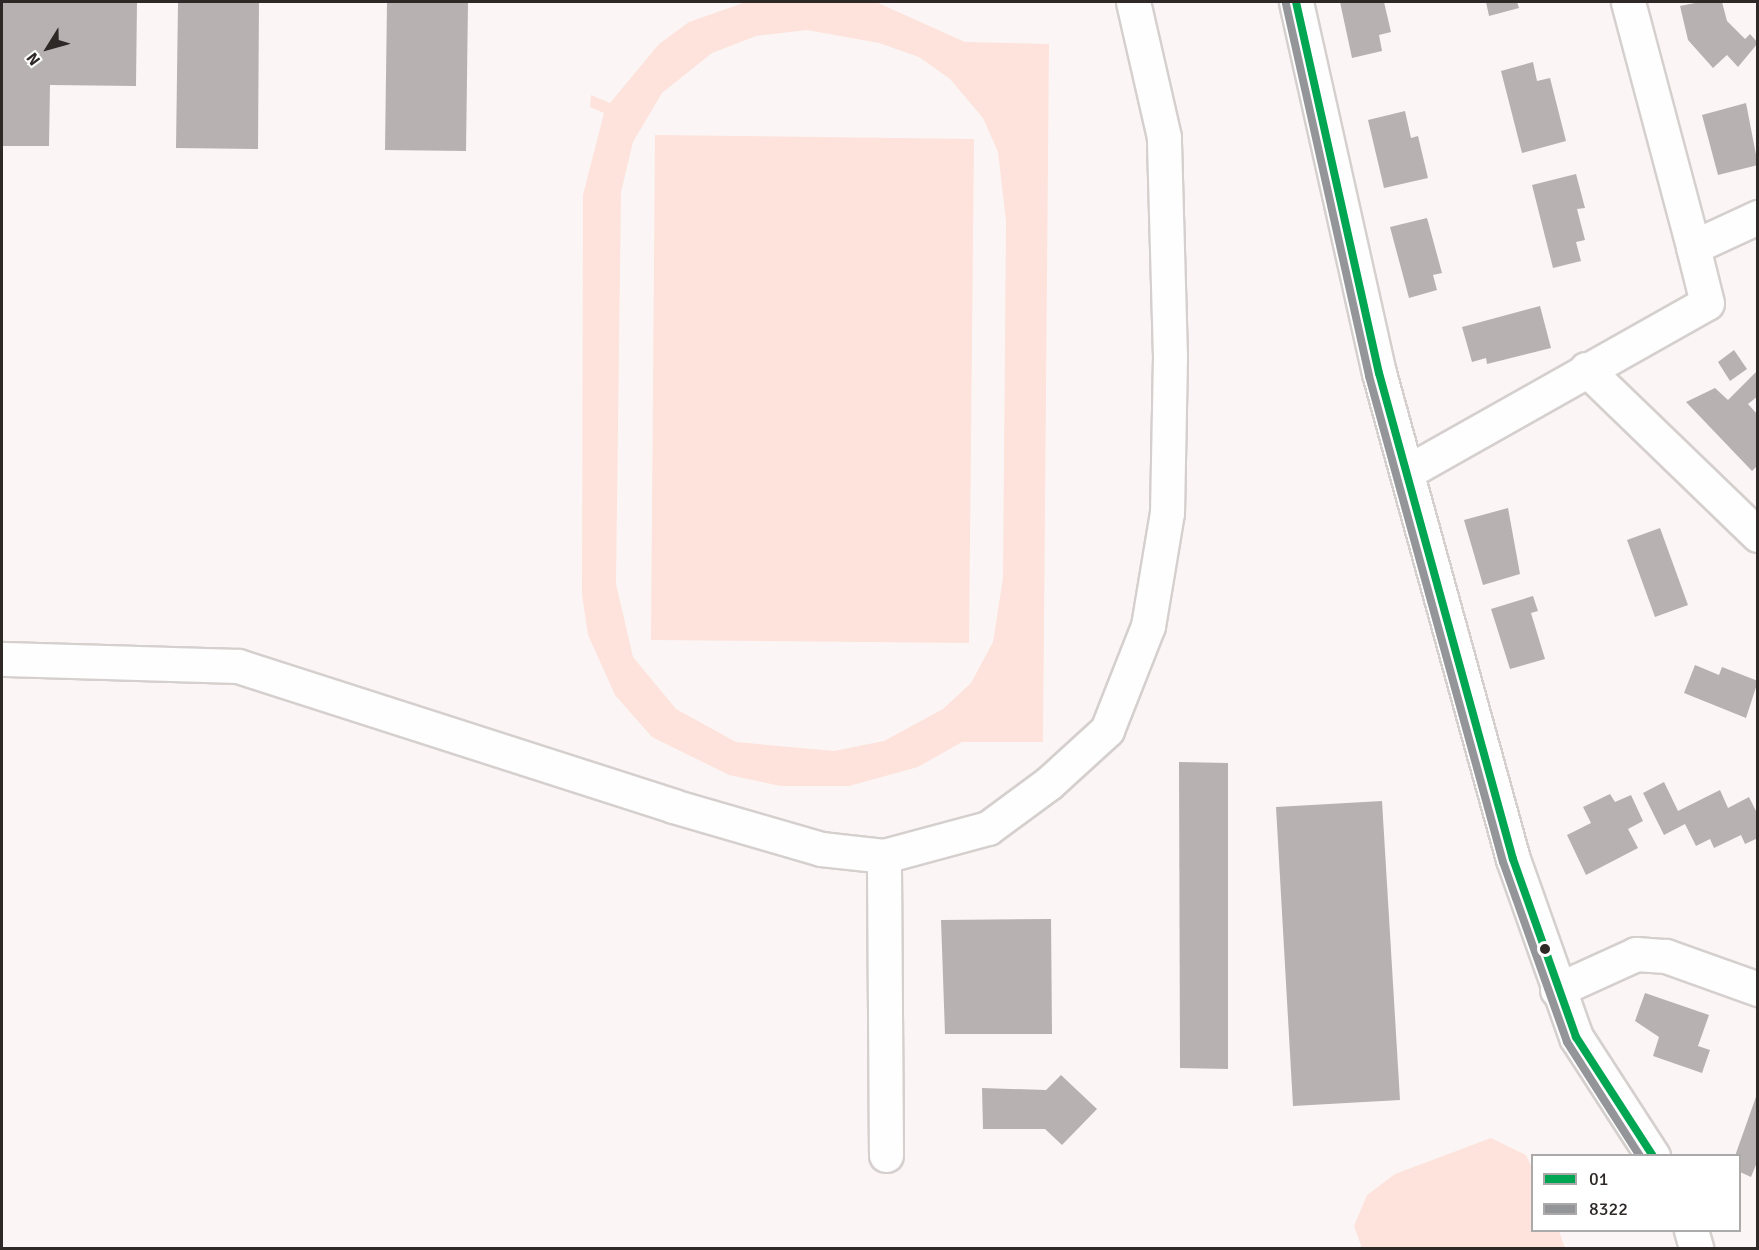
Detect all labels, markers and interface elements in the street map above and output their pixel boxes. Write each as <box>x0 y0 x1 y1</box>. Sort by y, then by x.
north arrow <box>18 18 78 78</box>
text: N <box>22 48 45 69</box>
unlabelled marker <box>1539 943 1551 955</box>
legend <box>1531 1154 1741 1232</box>
text: 01 <box>1589 1168 1608 1190</box>
text: 8322 <box>1589 1198 1628 1220</box>

